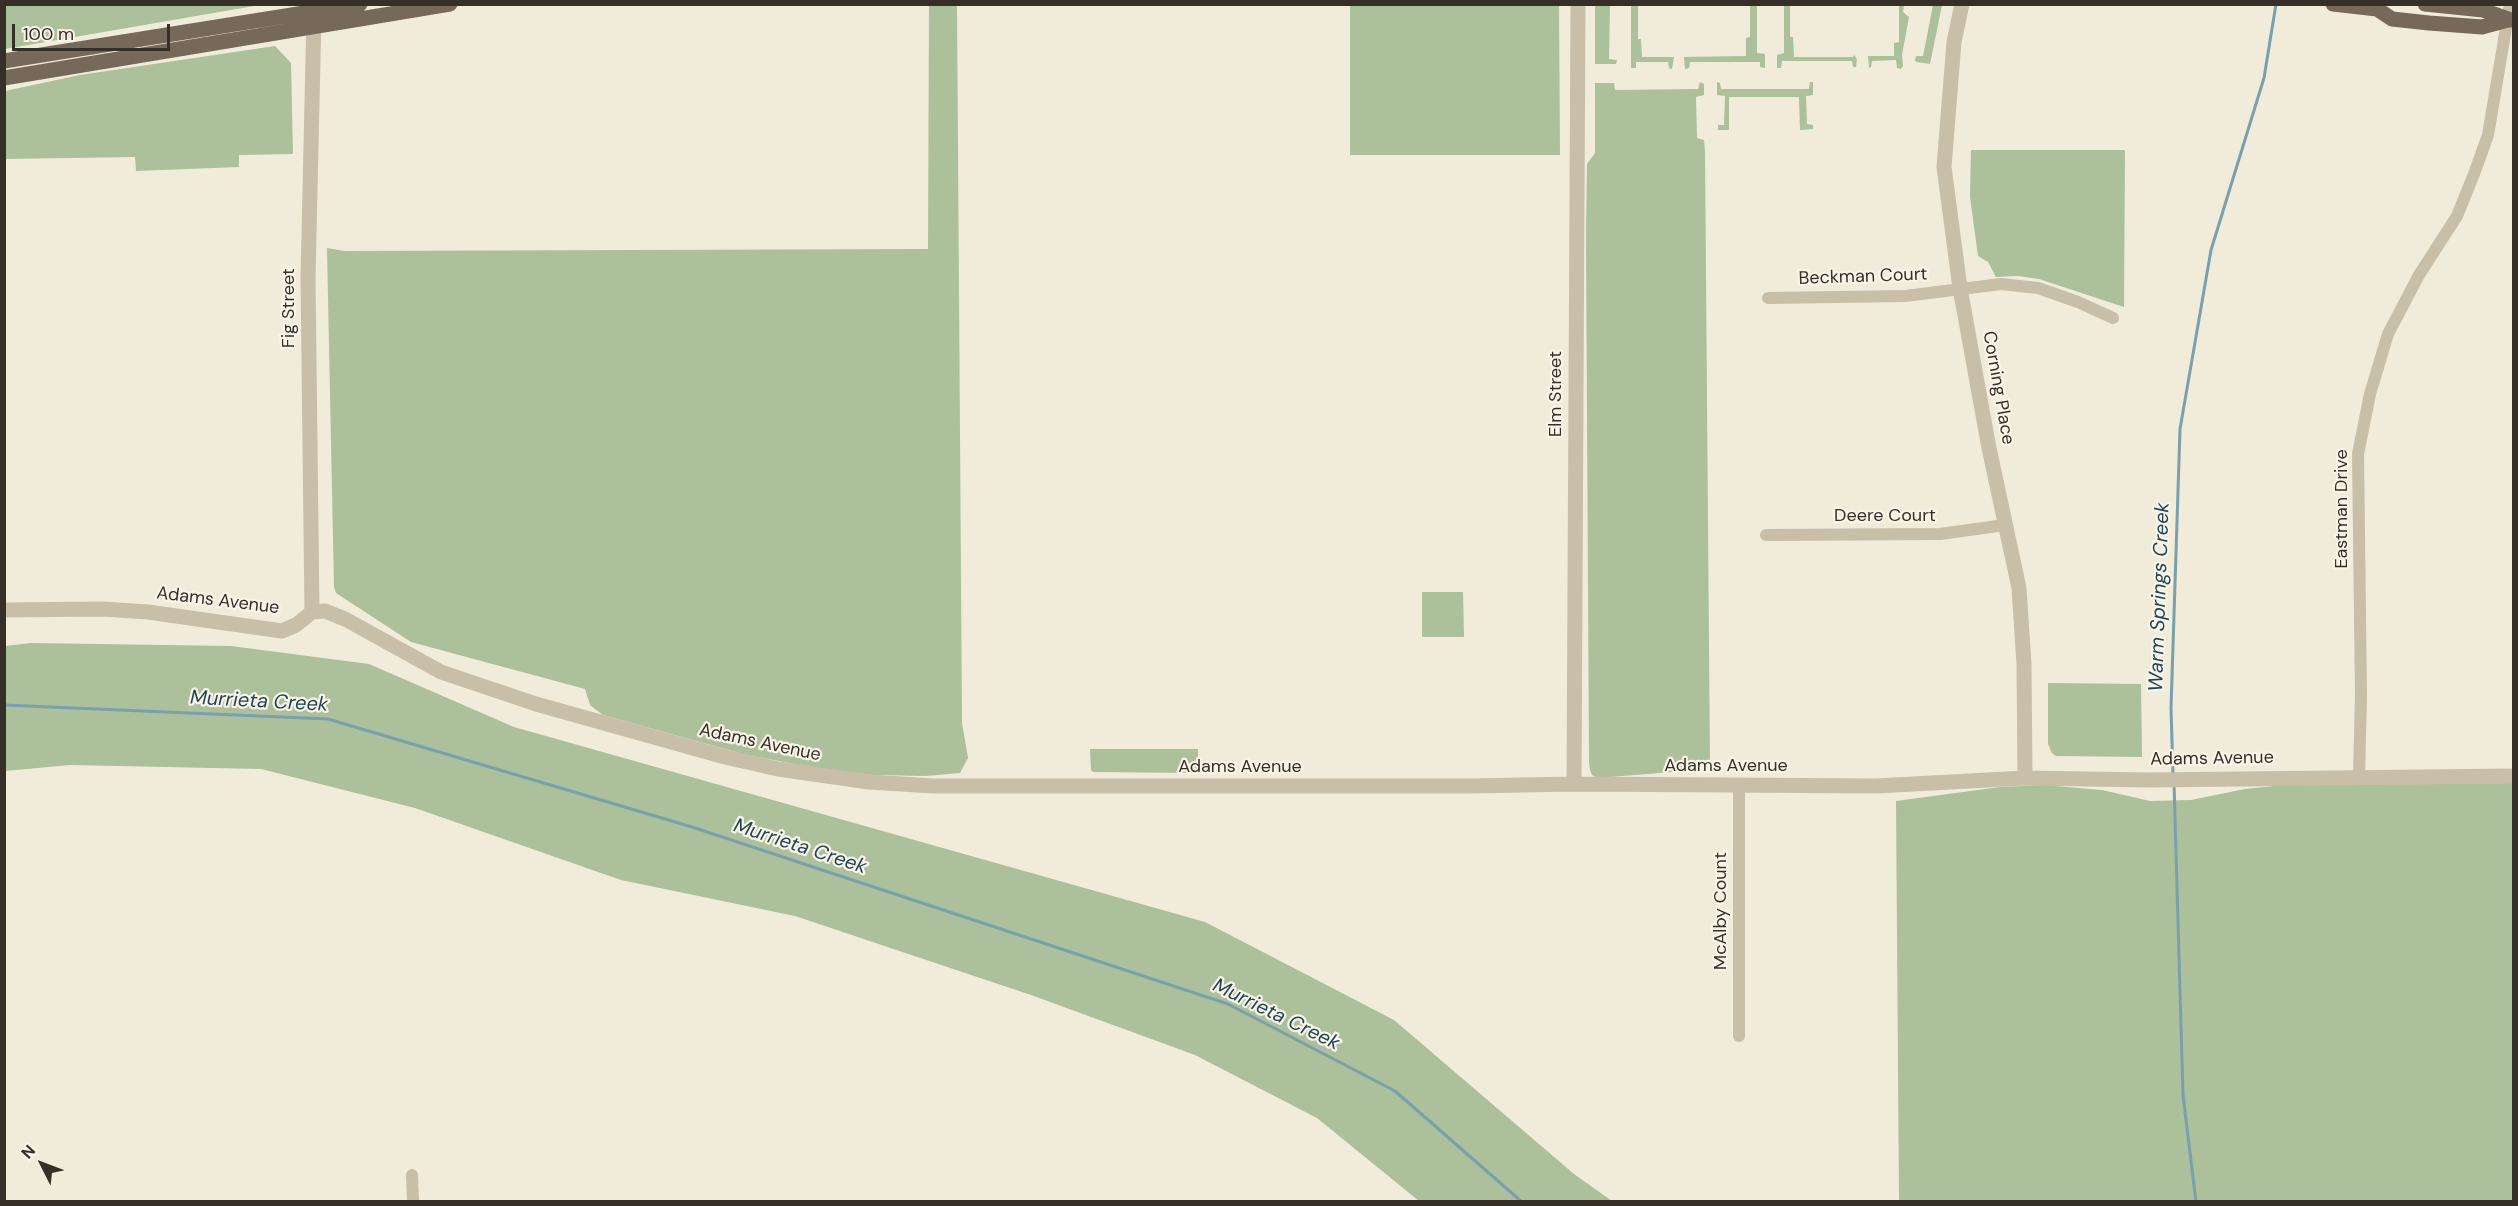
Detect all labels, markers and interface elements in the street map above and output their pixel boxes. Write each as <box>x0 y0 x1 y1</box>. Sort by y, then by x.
scale bar <box>15 12 172 50</box>
text: 100 m <box>23 22 74 46</box>
street label: Beckman Court <box>1798 264 1928 290</box>
street label: Fig Street <box>278 268 300 348</box>
street label: Corning Place <box>1977 330 2019 446</box>
street label: Elm Street <box>1545 351 1567 437</box>
street label: Eastman Drive <box>2331 449 2353 569</box>
water label: Warm Springs Creek <box>2145 502 2175 692</box>
street label: Deere Court <box>1834 505 1936 527</box>
street label: Adams Avenue <box>155 583 281 619</box>
water label: Murrieta Creek <box>189 686 329 718</box>
street label: Adams Avenue <box>697 720 823 766</box>
street label: Adams Avenue <box>2150 747 2274 771</box>
street label: Adams Avenue <box>1664 755 1788 777</box>
street label: Adams Avenue <box>1178 756 1302 778</box>
water label: Murrieta Creek <box>731 814 869 880</box>
street label: McAlby Count <box>1710 852 1732 970</box>
water label: Murrieta Creek <box>1209 974 1343 1056</box>
north arrow <box>12 1134 72 1194</box>
text: N <box>17 1140 40 1163</box>

